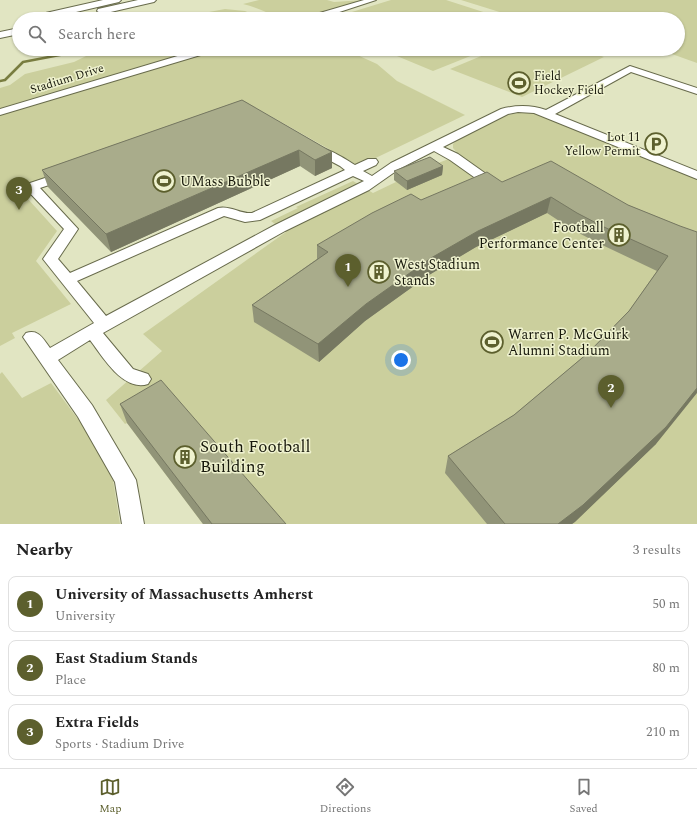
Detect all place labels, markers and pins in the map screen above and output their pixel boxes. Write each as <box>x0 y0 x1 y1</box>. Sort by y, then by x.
place label: Field Hockey Field <box>534 67 604 100</box>
sports icon: Field Hockey Field <box>506 70 532 96</box>
place label: Lot 11 Yellow Permit <box>565 128 640 161</box>
parking icon: Lot 11 Yellow Permit <box>643 131 669 157</box>
sports icon: UMass Bubble <box>151 168 177 194</box>
place label: UMass Bubble <box>180 171 271 192</box>
pin: 3 <box>6 177 32 210</box>
place label: Football Performance Center <box>479 217 604 254</box>
building icon: Football Performance Center <box>606 222 632 248</box>
pin: 1 <box>335 254 361 287</box>
place label: West Stadium Stands <box>394 254 480 291</box>
building icon: West Stadium Stands <box>366 259 392 285</box>
place label: Warren P. McGuirk Alumni Stadium <box>508 324 629 361</box>
sports icon: Warren P. McGuirk Alumni Stadium <box>479 329 505 355</box>
pin: 2 <box>598 375 624 408</box>
place label: South Football Building <box>200 434 310 480</box>
building icon: South Football Building <box>172 444 198 470</box>

